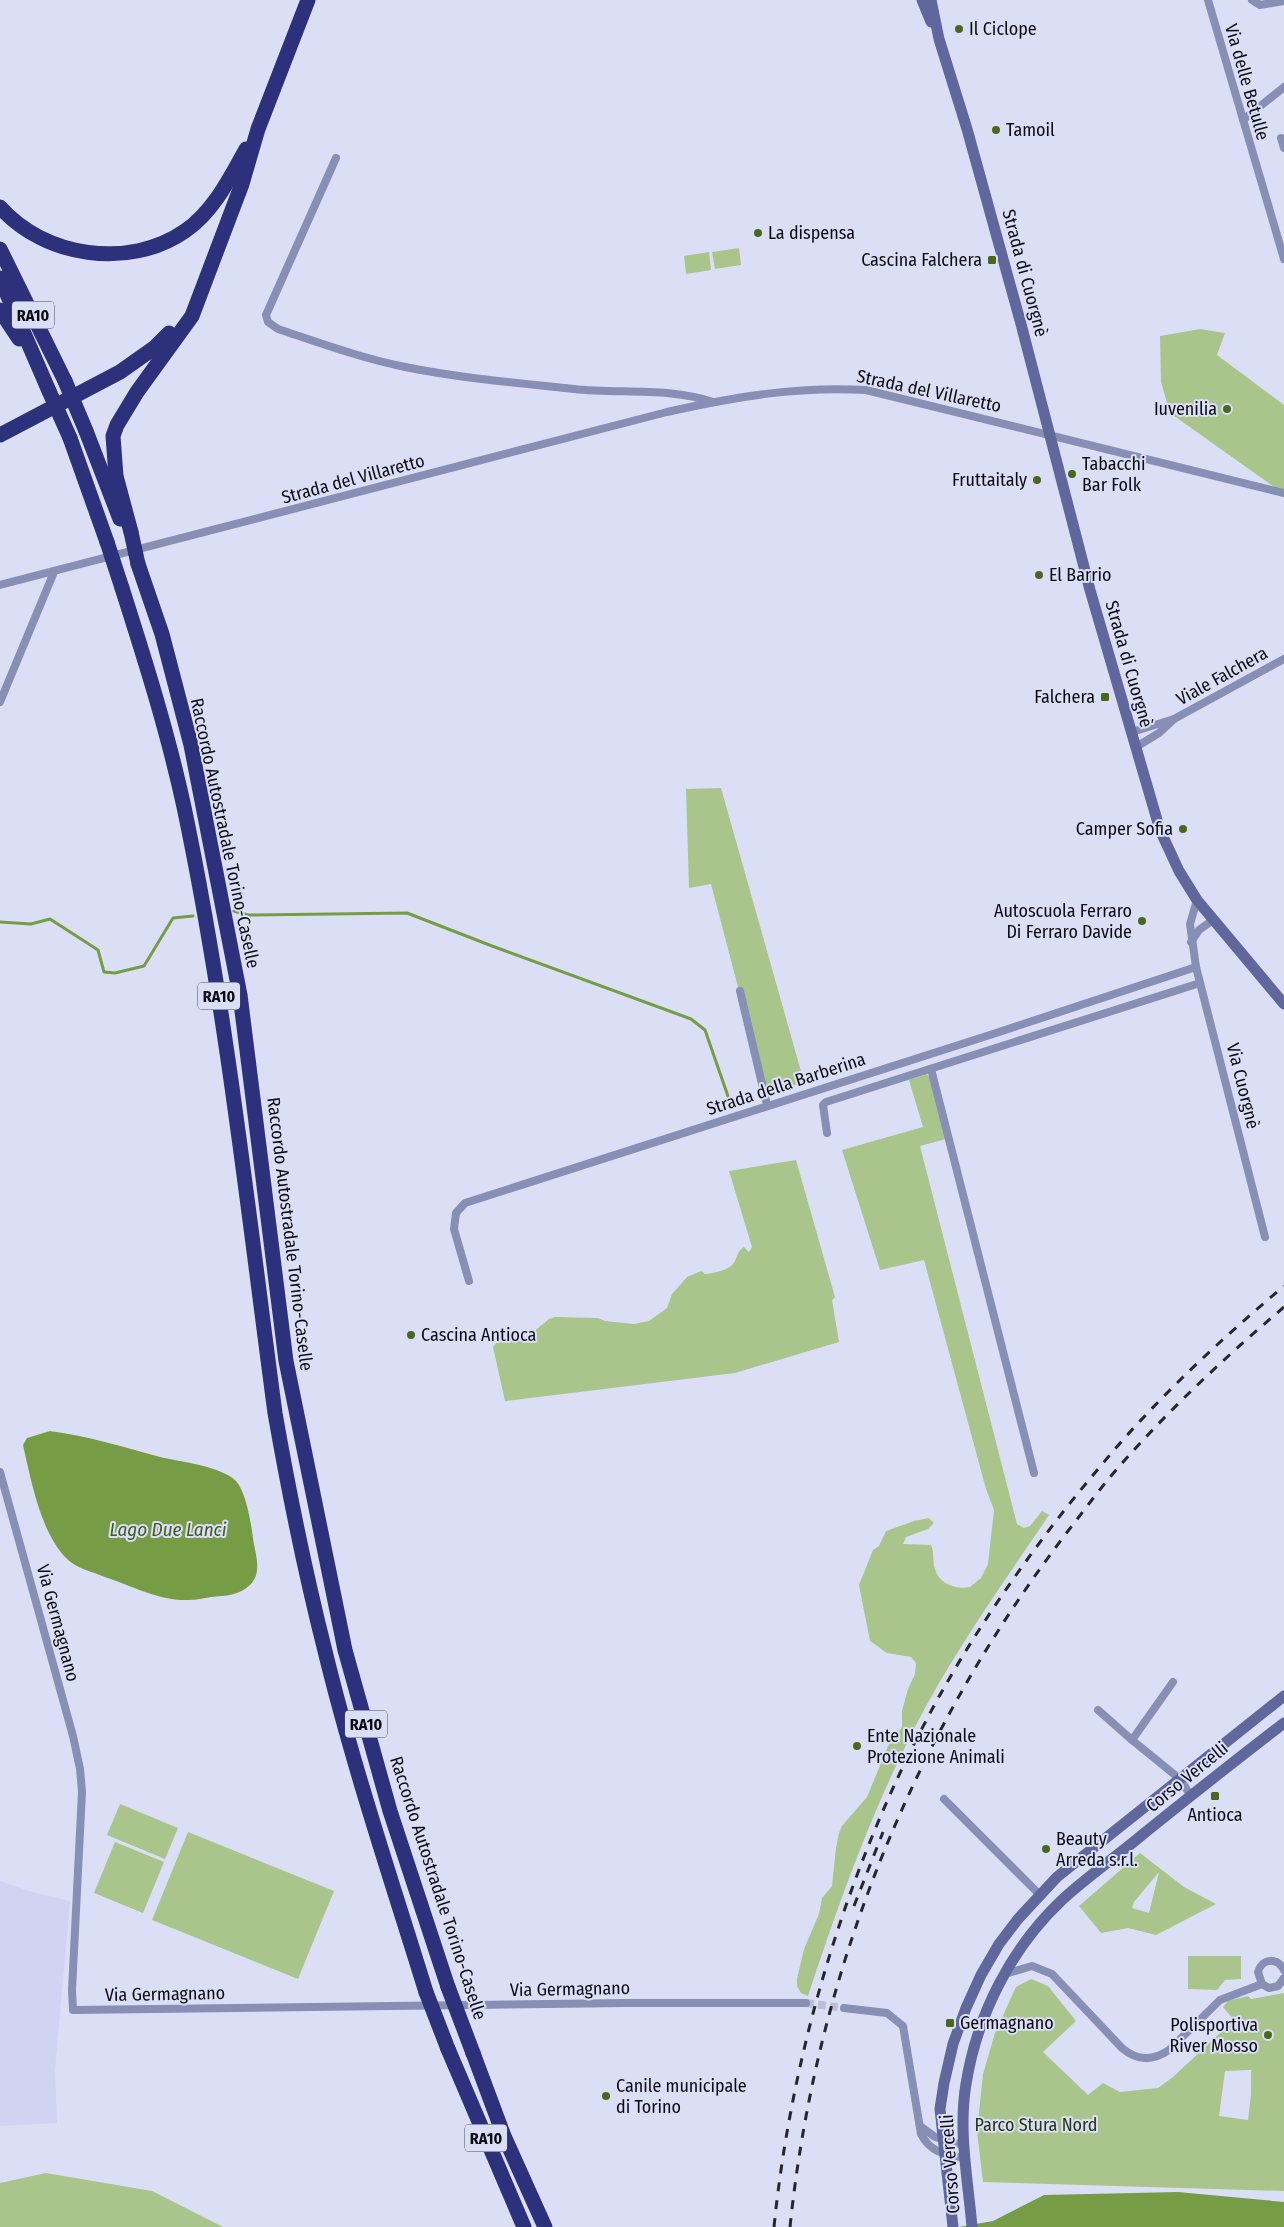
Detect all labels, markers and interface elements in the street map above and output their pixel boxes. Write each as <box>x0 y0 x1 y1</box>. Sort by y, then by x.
place label: Il Ciclope <box>969 18 1037 40</box>
street label: Via delle Betulle <box>1220 21 1274 143</box>
marker: Il Ciclope <box>953 23 965 35</box>
place label: Tamoil <box>1006 119 1055 141</box>
marker: Tamoil <box>990 124 1002 136</box>
street label: Strada di Cuorgnè <box>997 207 1053 339</box>
place label: La dispensa <box>768 222 855 244</box>
marker: La dispensa <box>752 227 764 239</box>
place label: Cascina Falchera <box>861 249 982 271</box>
marker: Cascina Falchera <box>986 254 998 266</box>
road number: RA10 <box>12 302 54 328</box>
street label: Strada del Villaretto <box>855 365 1003 417</box>
place label: Iuvenilia <box>1154 398 1217 420</box>
marker: Iuvenilia <box>1221 403 1233 415</box>
street label: Strada del Villaretto <box>279 449 427 509</box>
place label: Tabacchi Bar Folk <box>1082 453 1146 496</box>
marker: Tabacchi Bar Folk <box>1066 468 1078 480</box>
place label: Fruttaitaly <box>952 469 1027 491</box>
marker: Fruttaitaly <box>1031 474 1043 486</box>
place label: El Barrio <box>1049 564 1112 586</box>
marker: El Barrio <box>1033 569 1045 581</box>
street label: Strada di Cuorgnè <box>1100 598 1158 730</box>
street label: Viale Falchera <box>1173 642 1272 710</box>
place label: Falchera <box>1034 686 1095 708</box>
marker: Falchera <box>1099 691 1111 703</box>
street label: Raccordo Autostradale Torino-Caselle <box>186 696 264 970</box>
place label: Camper Sofia <box>1076 818 1173 840</box>
marker: Camper Sofia <box>1177 823 1189 835</box>
place label: Autoscuola Ferraro Di Ferraro Davide <box>994 900 1132 943</box>
marker: Autoscuola Ferraro Di Ferraro Davide <box>1136 915 1148 927</box>
road number: RA10 <box>198 982 240 1009</box>
street label: Via Cuorgnè <box>1222 1041 1264 1131</box>
street label: Strada della Barberina <box>704 1048 868 1120</box>
street label: Raccordo Autostradale Torino-Caselle <box>262 1096 318 1372</box>
place label: Cascina Antioca <box>421 1324 536 1346</box>
marker: Cascina Antioca <box>405 1329 417 1341</box>
water label: Lago Due Lanci <box>109 1518 227 1541</box>
street label: Via Germagnano <box>32 1562 84 1684</box>
road number: RA10 <box>345 1710 387 1738</box>
place label: Ente Nazionale Protezione Animali <box>867 1725 1005 1768</box>
street label: Corso Vercelli <box>1141 1737 1233 1817</box>
marker: Ente Nazionale Protezione Animali <box>851 1740 863 1752</box>
street label: Raccordo Autostradale Torino-Caselle <box>385 1754 491 2023</box>
marker: Antioca <box>1209 1790 1221 1802</box>
place label: Antioca <box>1187 1804 1243 1826</box>
place label: Beauty Arreda s.r.l. <box>1056 1828 1138 1871</box>
marker: Beauty Arreda s.r.l. <box>1040 1843 1052 1855</box>
street label: Via Germagnano <box>510 1977 630 2001</box>
street label: Via Germagnano <box>105 1982 225 2006</box>
place label: Germagnano <box>960 2012 1054 2034</box>
place label: Polisportiva River Mosso <box>1169 2014 1258 2057</box>
marker: Germagnano <box>944 2017 956 2029</box>
marker: Polisportiva River Mosso <box>1262 2029 1274 2041</box>
place label: Canile municipale di Torino <box>616 2075 747 2118</box>
marker: Canile municipale di Torino <box>600 2090 612 2102</box>
street label: Corso Vercelli <box>936 2114 964 2214</box>
park label: Parco Stura Nord <box>975 2114 1097 2136</box>
road number: RA10 <box>465 2124 507 2152</box>

